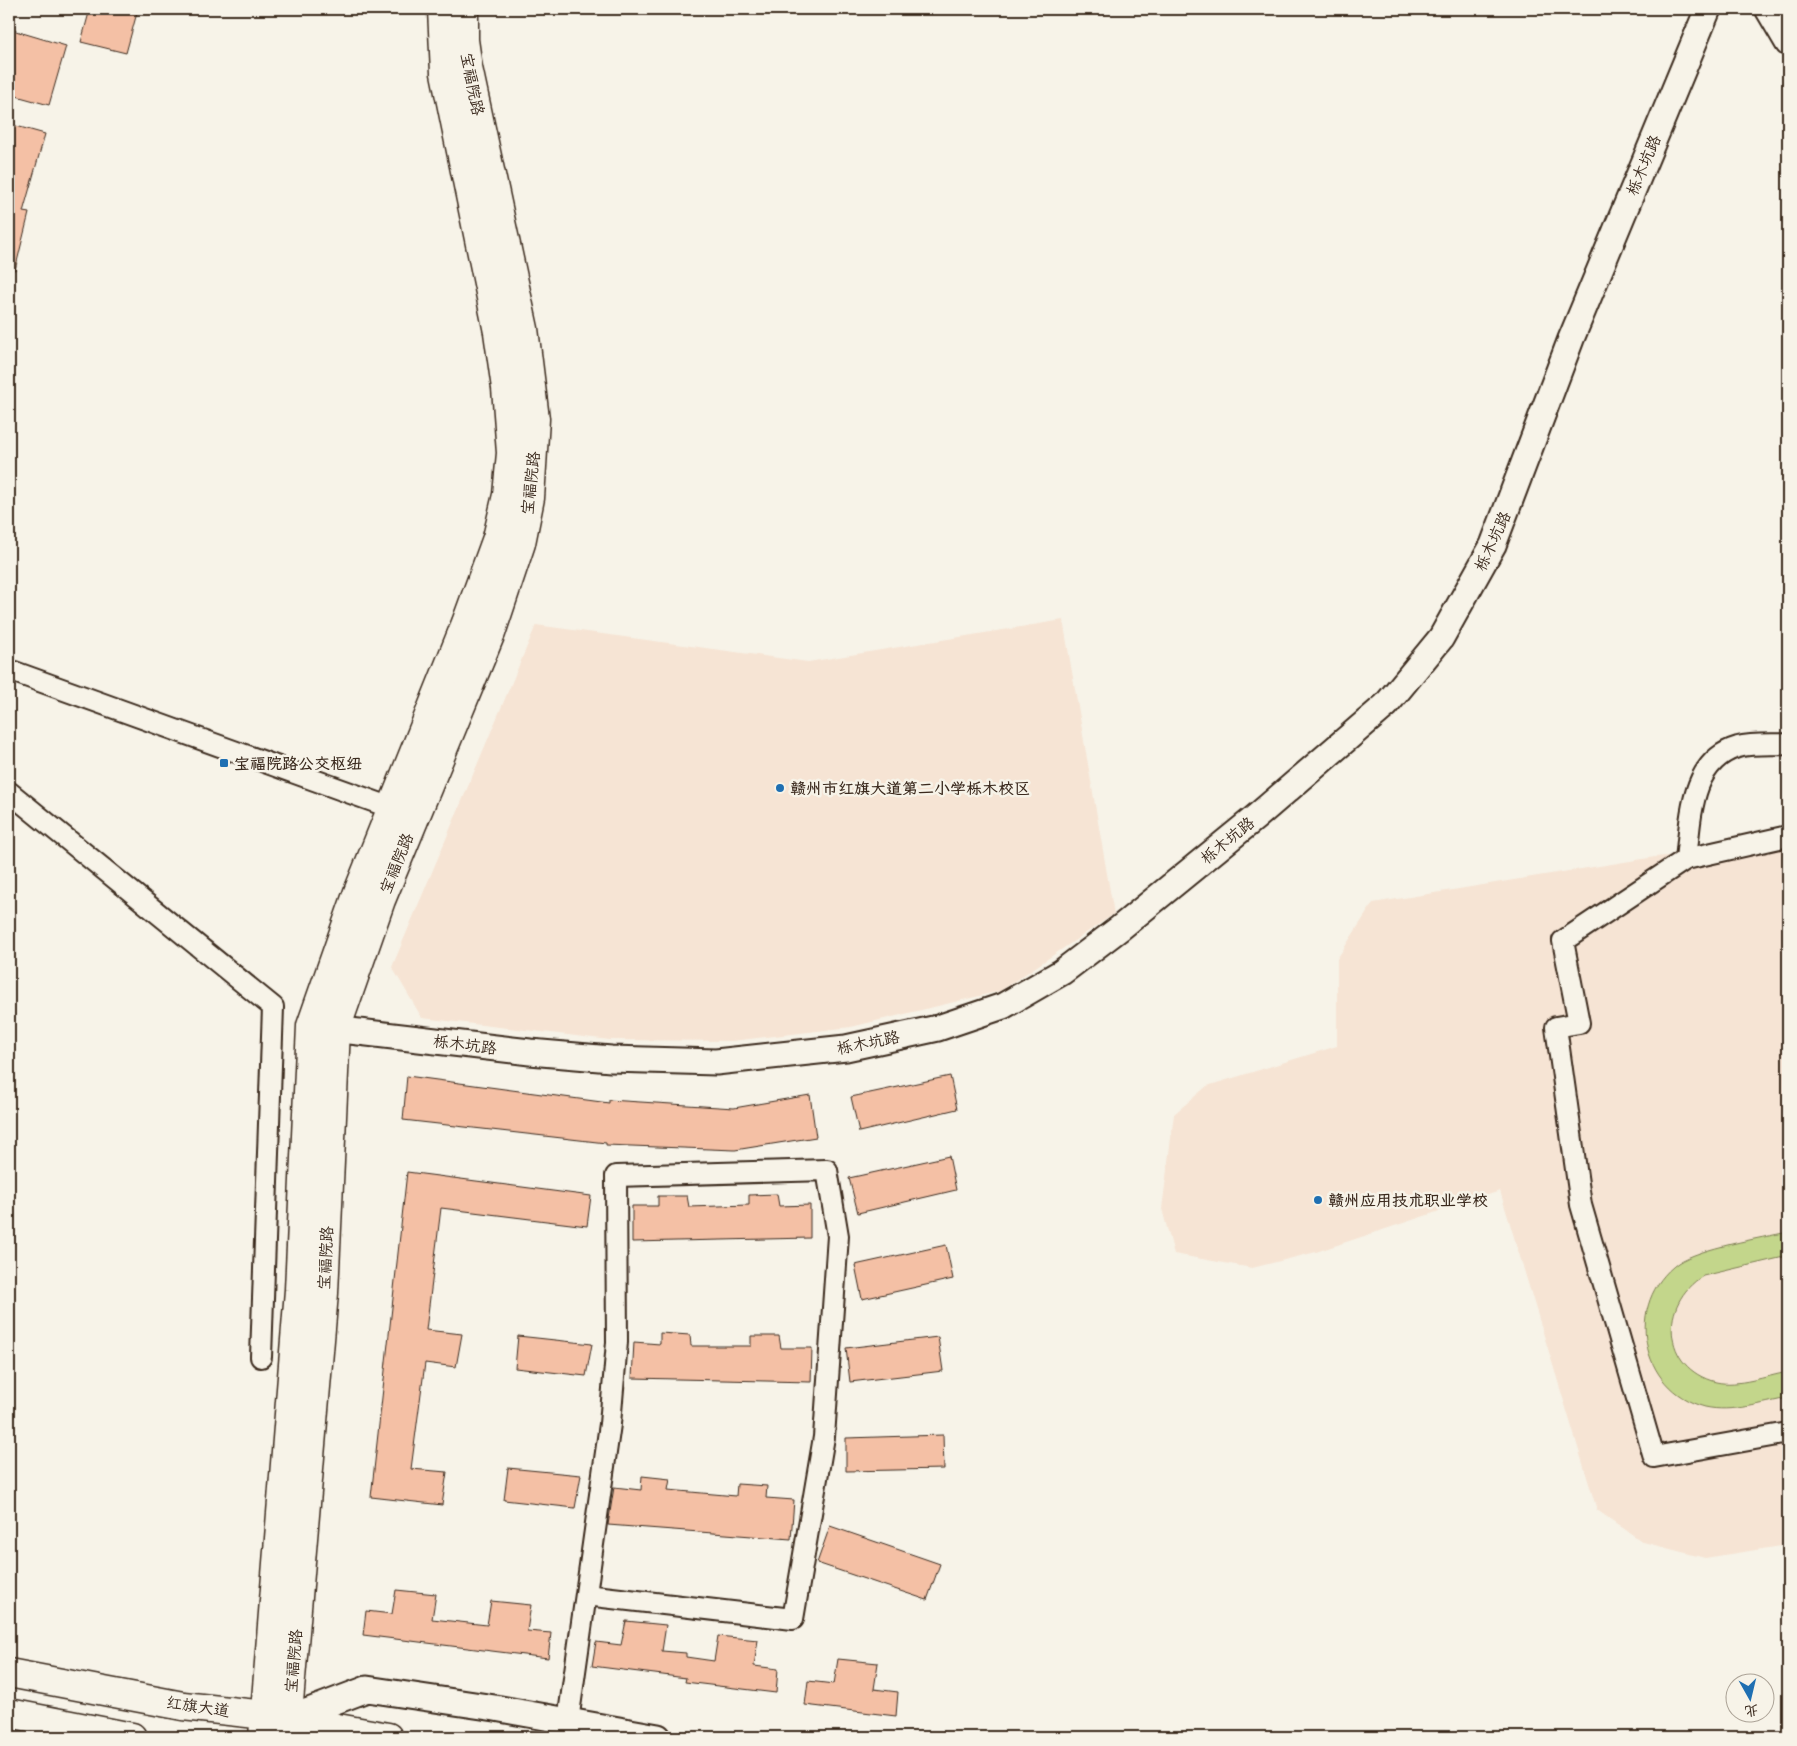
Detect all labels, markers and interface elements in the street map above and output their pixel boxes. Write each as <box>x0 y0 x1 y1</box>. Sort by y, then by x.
street label: 宝福院路 <box>457 51 489 117</box>
street label: 栎木坑路 <box>1621 132 1665 198</box>
street label: 宝福院路 <box>517 450 543 516</box>
street label: 栎木坑路 <box>1469 508 1515 574</box>
place label: 宝福院路公交枢纽 <box>234 753 362 773</box>
marker: 宝福院路公交枢纽 <box>218 757 230 769</box>
place label: 赣州市红旗大道第二小学栎木校区 <box>790 778 1030 798</box>
marker: 赣州市红旗大道第二小学栎木校区 <box>774 782 786 794</box>
street label: 栎木坑路 <box>1196 812 1258 868</box>
street label: 宝福院路 <box>375 830 417 896</box>
street label: 栎木坑路 <box>835 1026 901 1058</box>
street label: 栎木坑路 <box>432 1030 498 1058</box>
place label: 赣州应用技术职业学校 <box>1328 1190 1488 1210</box>
marker: 赣州应用技术职业学校 <box>1312 1194 1324 1206</box>
street label: 宝福院路 <box>313 1226 337 1290</box>
street label: 宝福院路 <box>280 1628 306 1694</box>
north arrow <box>1724 1674 1774 1724</box>
street label: 红旗大道 <box>165 1692 231 1720</box>
text: 北 <box>1744 1701 1760 1721</box>

